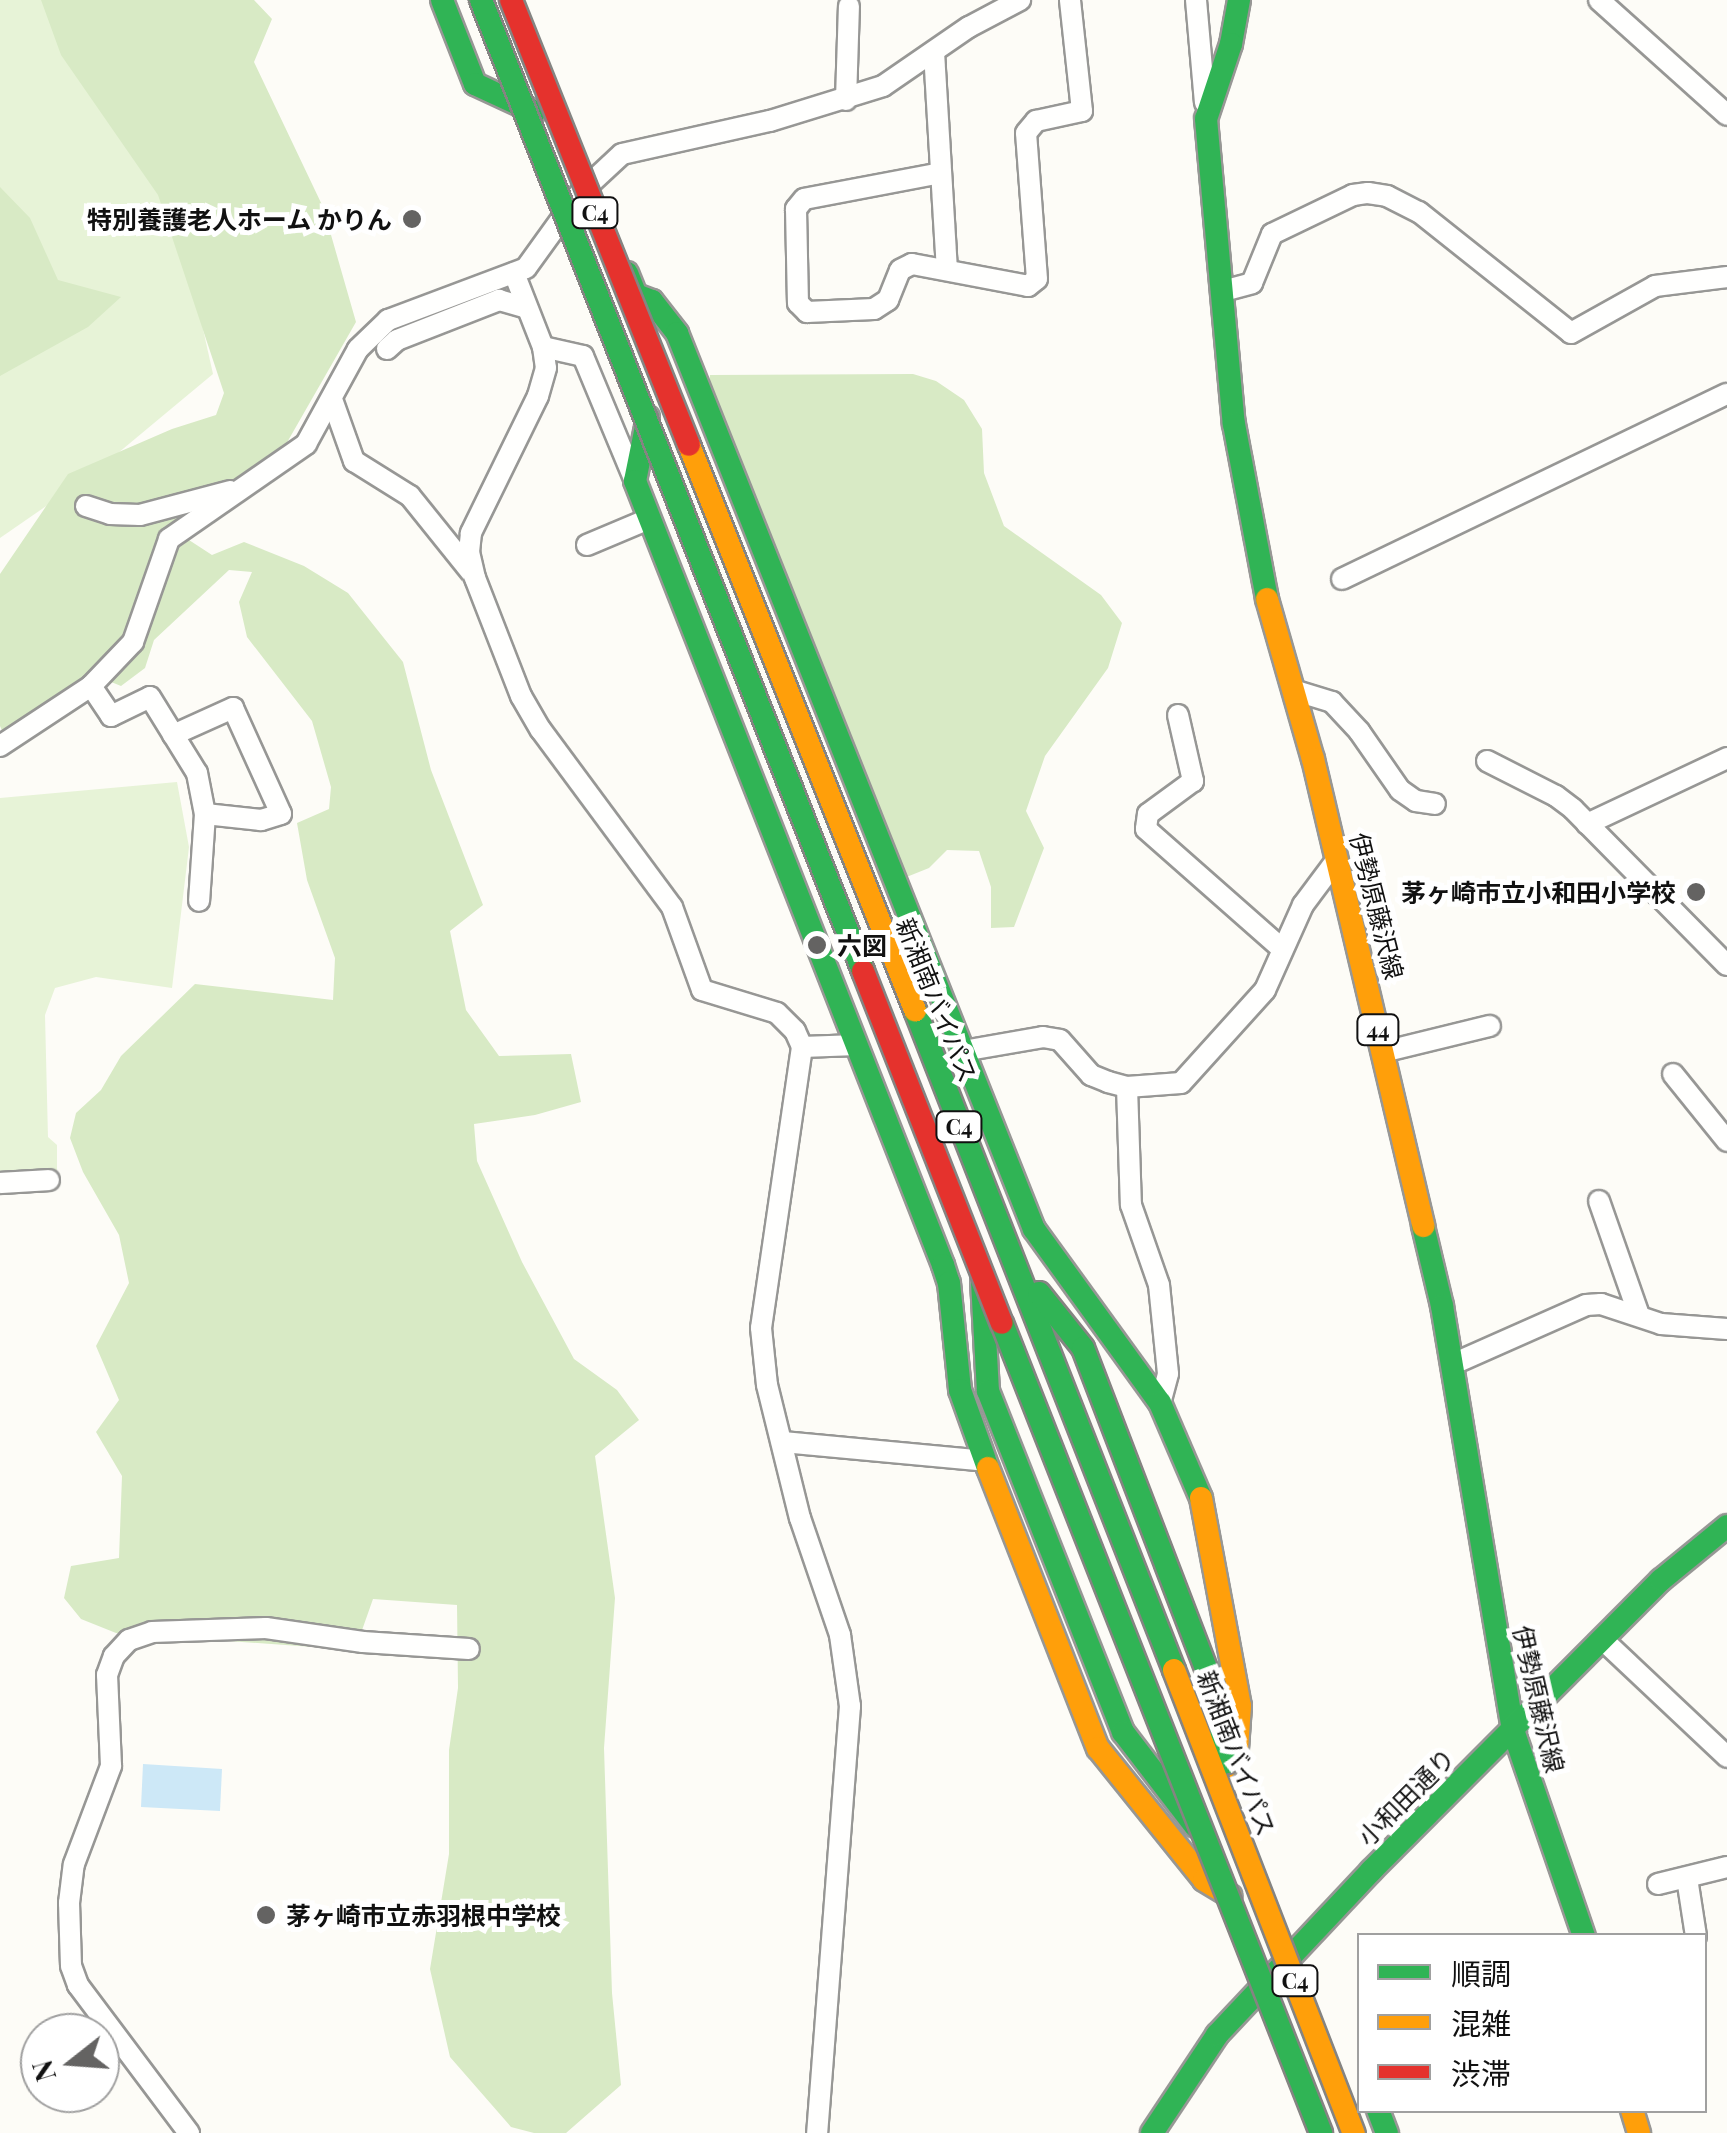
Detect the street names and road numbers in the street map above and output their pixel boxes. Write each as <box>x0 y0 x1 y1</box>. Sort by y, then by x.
road number: C4 <box>570 196 620 230</box>
street label: 伊勢原藤沢線 <box>1344 830 1410 982</box>
street label: 新湘南バイパス <box>890 913 984 1087</box>
road number: 44 <box>1356 1013 1400 1047</box>
road number: C4 <box>934 1110 984 1144</box>
street label: 伊勢原藤沢線 <box>1508 1623 1570 1775</box>
street label: 新湘南バイパス <box>1192 1666 1282 1840</box>
street label: 小和田通り <box>1351 1742 1461 1852</box>
road number: C4 <box>1270 1964 1320 1998</box>

